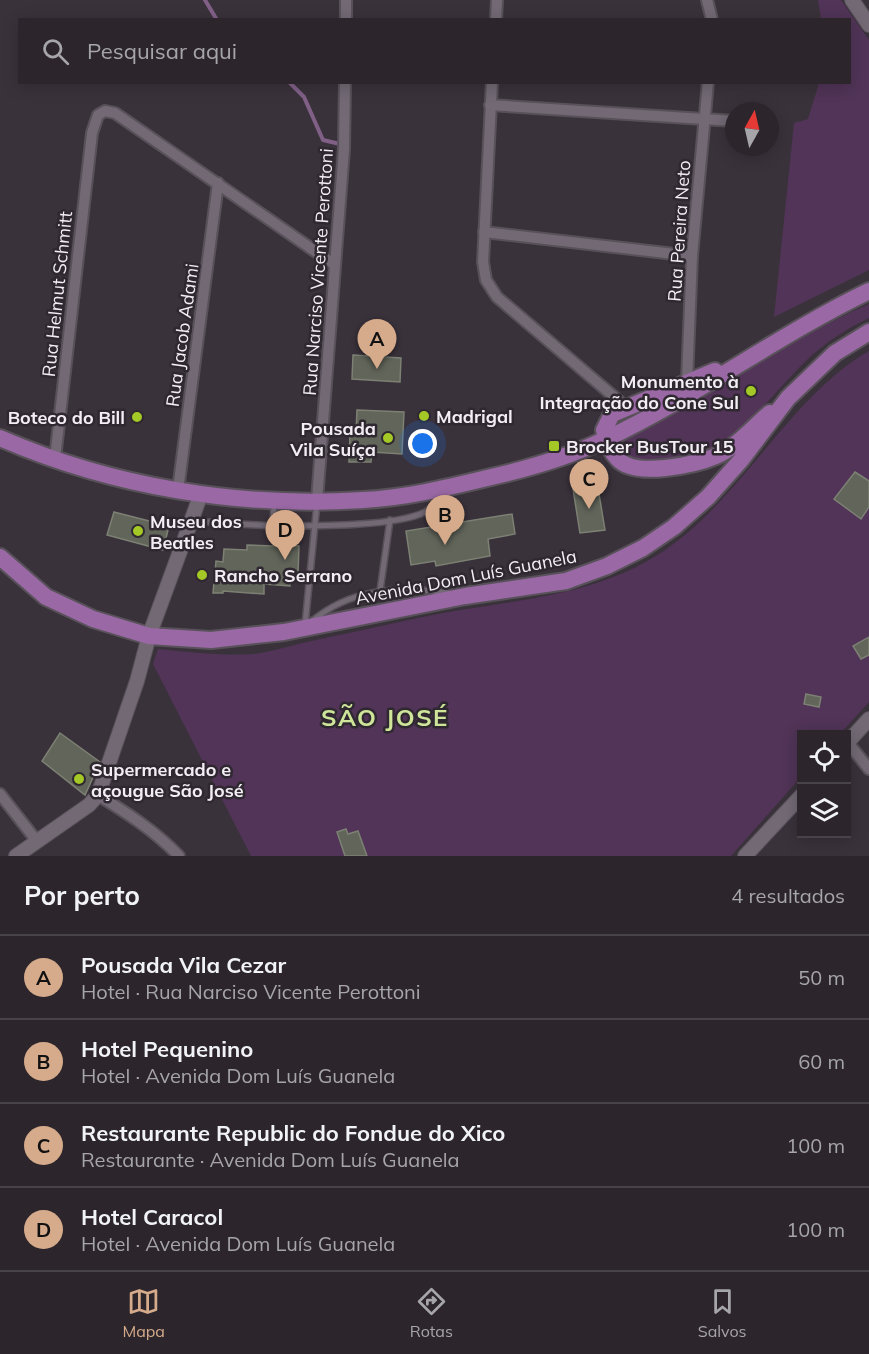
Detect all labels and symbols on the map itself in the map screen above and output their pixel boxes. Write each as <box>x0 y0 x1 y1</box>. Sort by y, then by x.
north arrow <box>725 102 779 156</box>
street label: Rua Narciso Vicente Perottoni <box>298 148 338 396</box>
street label: Rua Pereira Neto <box>663 160 695 302</box>
street label: Rua Helmut Schmitt <box>37 210 77 378</box>
street label: Rua Jacob Adami <box>161 262 203 408</box>
pin: A <box>358 320 397 369</box>
place label: Monumento à Integração do Cone Sul <box>539 370 739 414</box>
marker: Monumento à Integração do Cone Sul <box>744 384 758 398</box>
place label: Madrigal <box>436 405 513 428</box>
place label: Boteco do Bill <box>8 406 125 429</box>
marker: Madrigal <box>417 409 431 423</box>
marker: Boteco do Bill <box>130 410 144 424</box>
place label: Pousada Vila Suíça <box>289 417 376 461</box>
your location <box>408 429 437 458</box>
marker: Pousada Vila Suíça <box>381 431 395 445</box>
place label: Brocker BusTour 15 <box>566 435 734 458</box>
marker: Brocker BusTour 15 <box>547 439 561 453</box>
pin: C <box>570 460 608 509</box>
pin: B <box>426 496 464 545</box>
place label: Museu dos Beatles <box>150 510 242 554</box>
pin: D <box>266 510 304 560</box>
marker: Museu dos Beatles <box>131 524 145 538</box>
street label: Avenida Dom Luís Guanela <box>353 544 579 610</box>
place label: Rancho Serrano <box>214 564 352 587</box>
marker: Rancho Serrano <box>195 568 209 582</box>
district label: SÃO JOSÉ <box>321 702 449 732</box>
place label: Supermercado e açougue São José <box>91 758 244 802</box>
marker: Supermercado e açougue São José <box>72 772 86 786</box>

